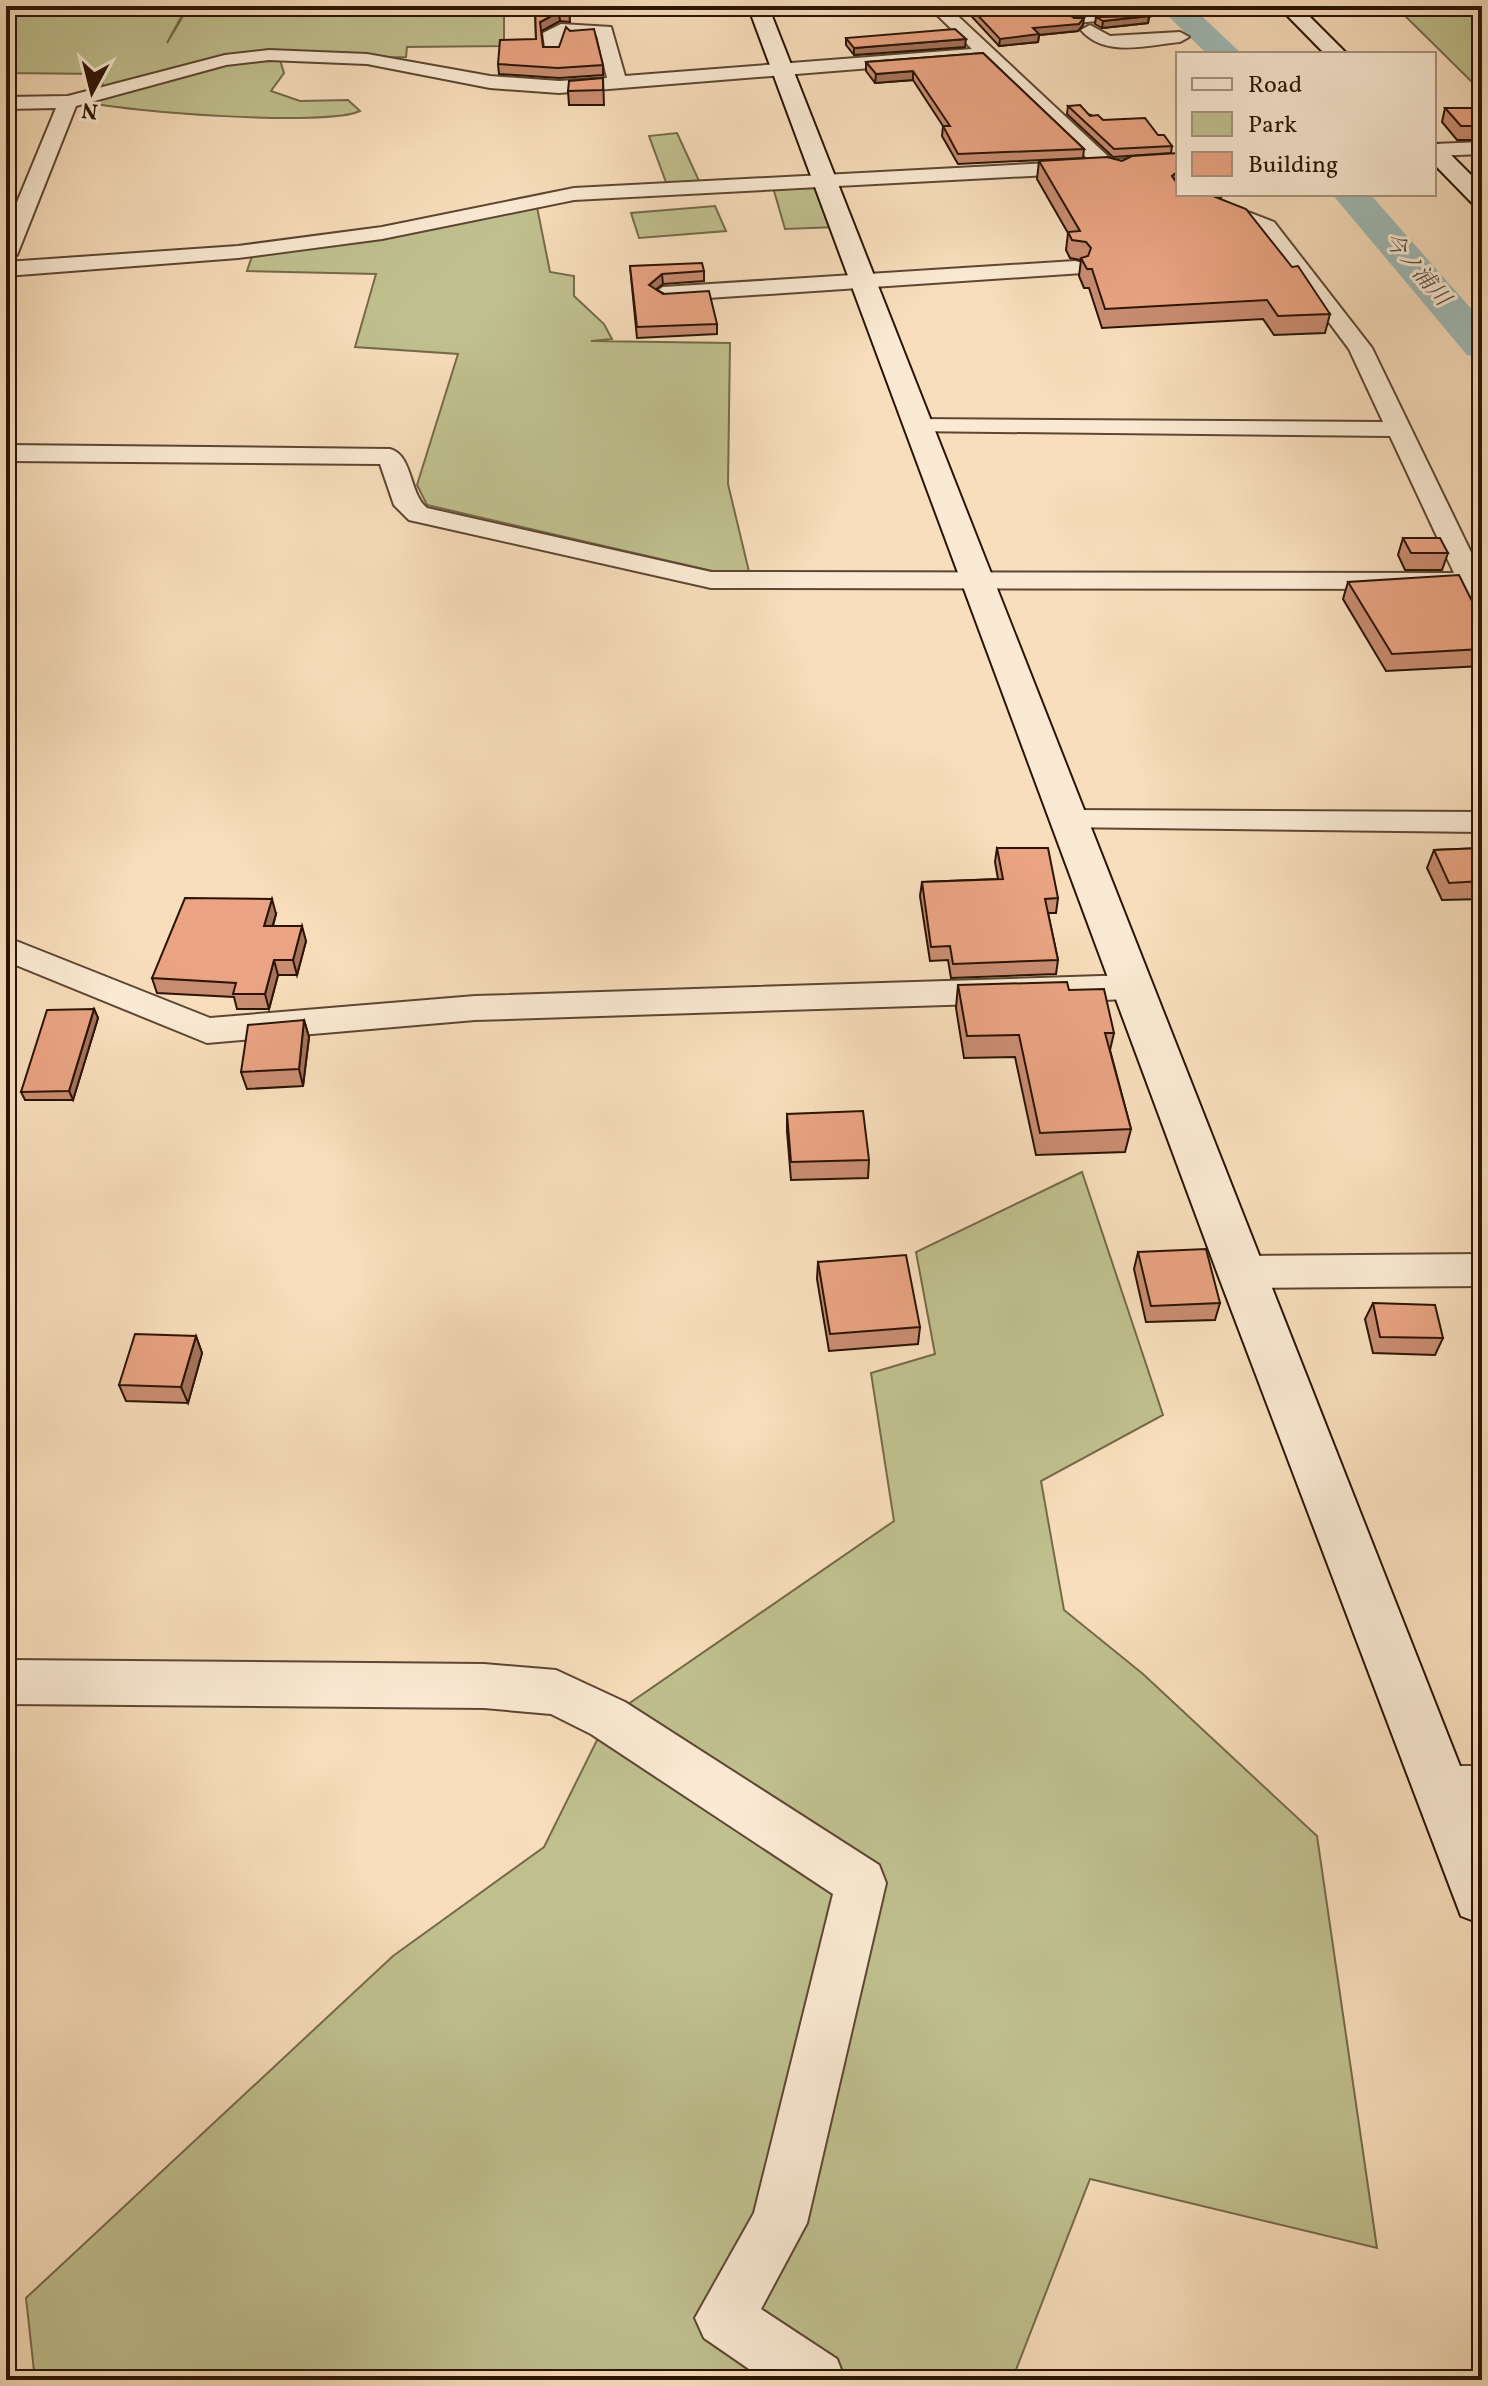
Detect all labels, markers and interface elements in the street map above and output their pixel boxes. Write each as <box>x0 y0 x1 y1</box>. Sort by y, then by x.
north arrow <box>52 52 132 132</box>
legend <box>1176 52 1436 196</box>
text: Road <box>1248 69 1302 103</box>
text: N <box>80 93 100 126</box>
text: Park <box>1248 109 1297 143</box>
text: Building <box>1248 149 1338 183</box>
water label: 今ノ浦川 <box>1375 227 1458 315</box>

